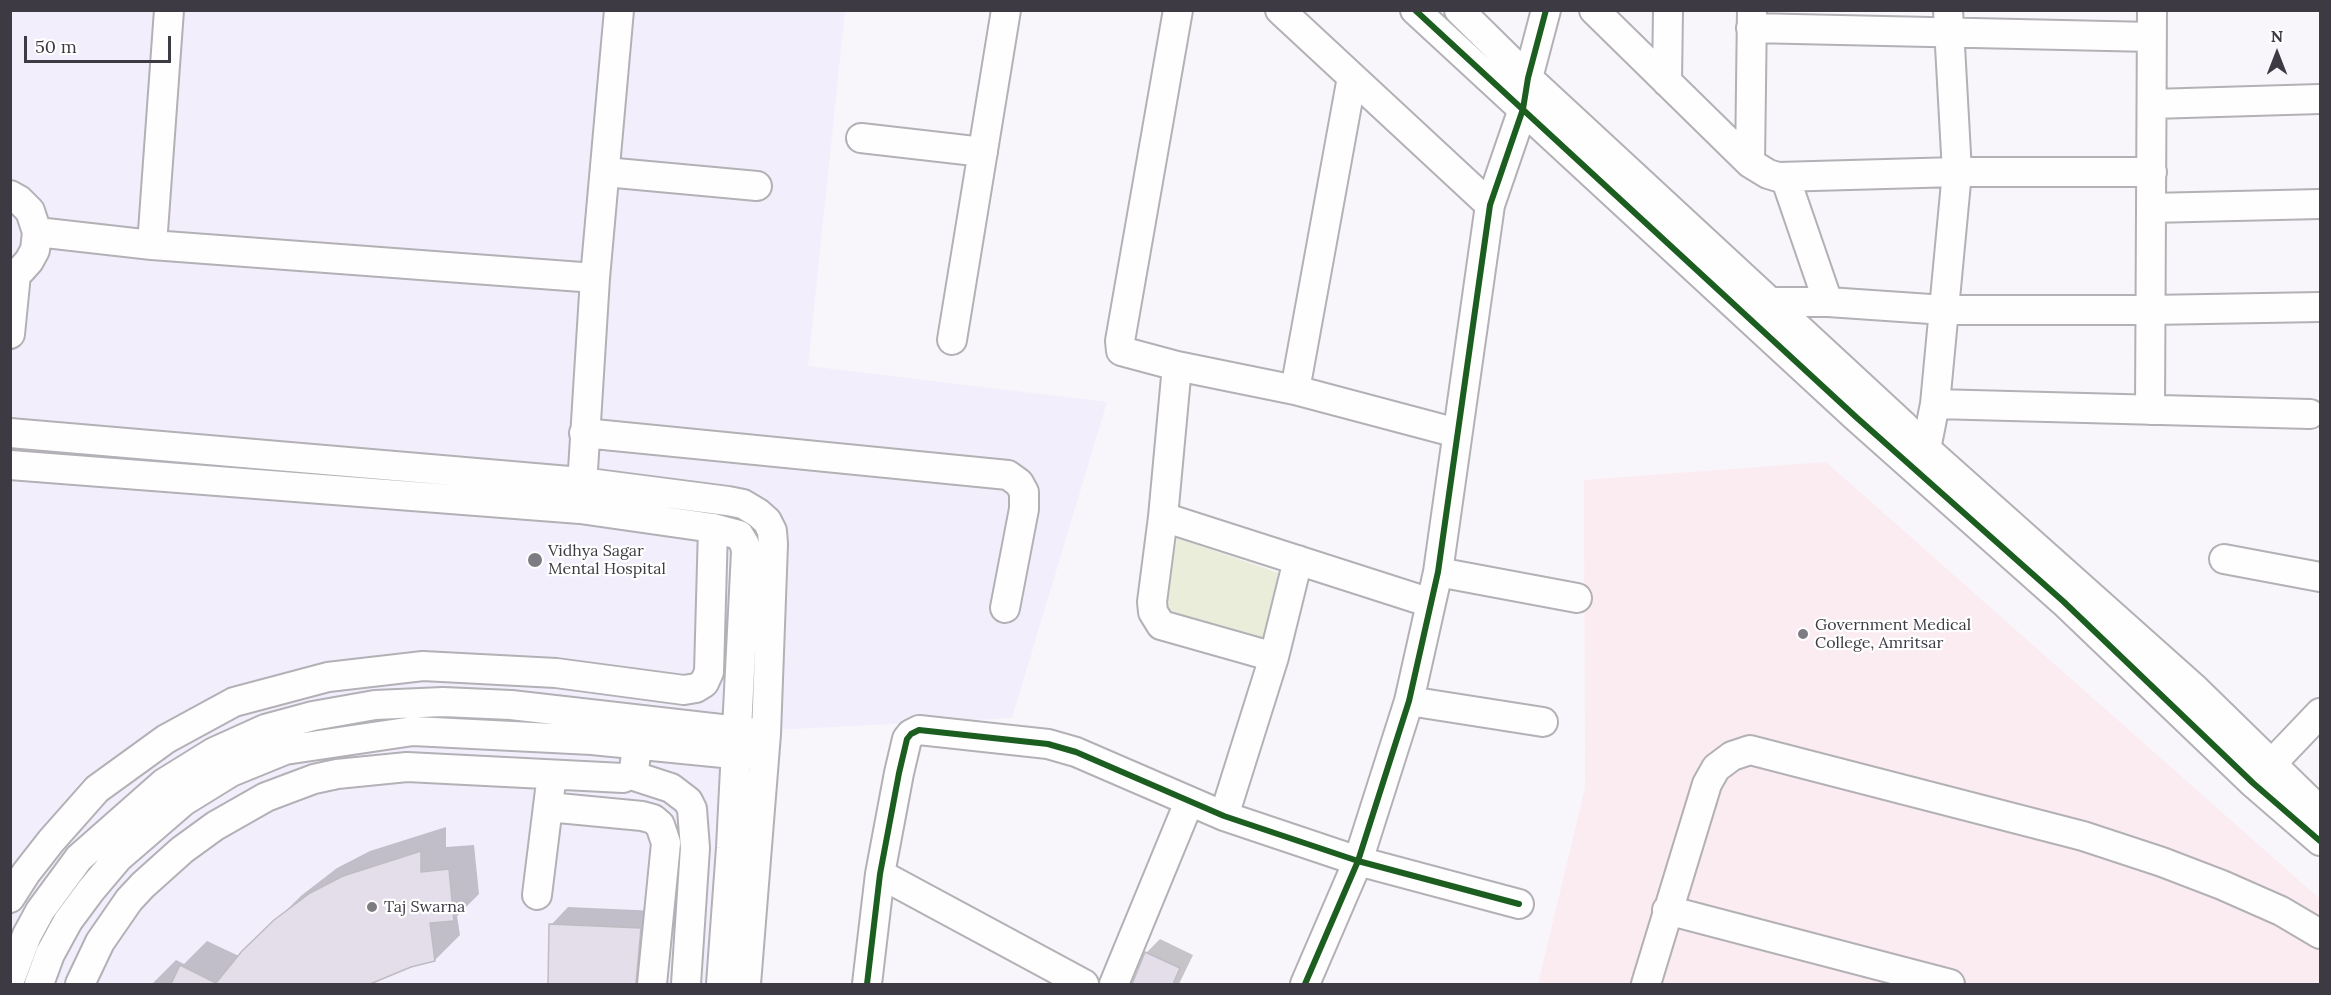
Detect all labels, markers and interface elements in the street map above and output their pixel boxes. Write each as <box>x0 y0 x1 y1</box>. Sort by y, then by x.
scale bar <box>27 24 174 62</box>
north arrow <box>2247 24 2307 84</box>
text: N <box>2271 26 2283 46</box>
text: 50 m <box>35 35 77 58</box>
place label: Vidhya Sagar Mental Hospital <box>548 541 666 579</box>
marker: Vidhya Sagar Mental Hospital <box>526 551 544 569</box>
place label: Government Medical College, Amritsar <box>1815 615 1971 653</box>
marker: Government Medical College, Amritsar <box>1796 627 1810 641</box>
place label: Taj Swarna <box>384 897 465 917</box>
marker: Taj Swarna <box>365 900 379 914</box>

